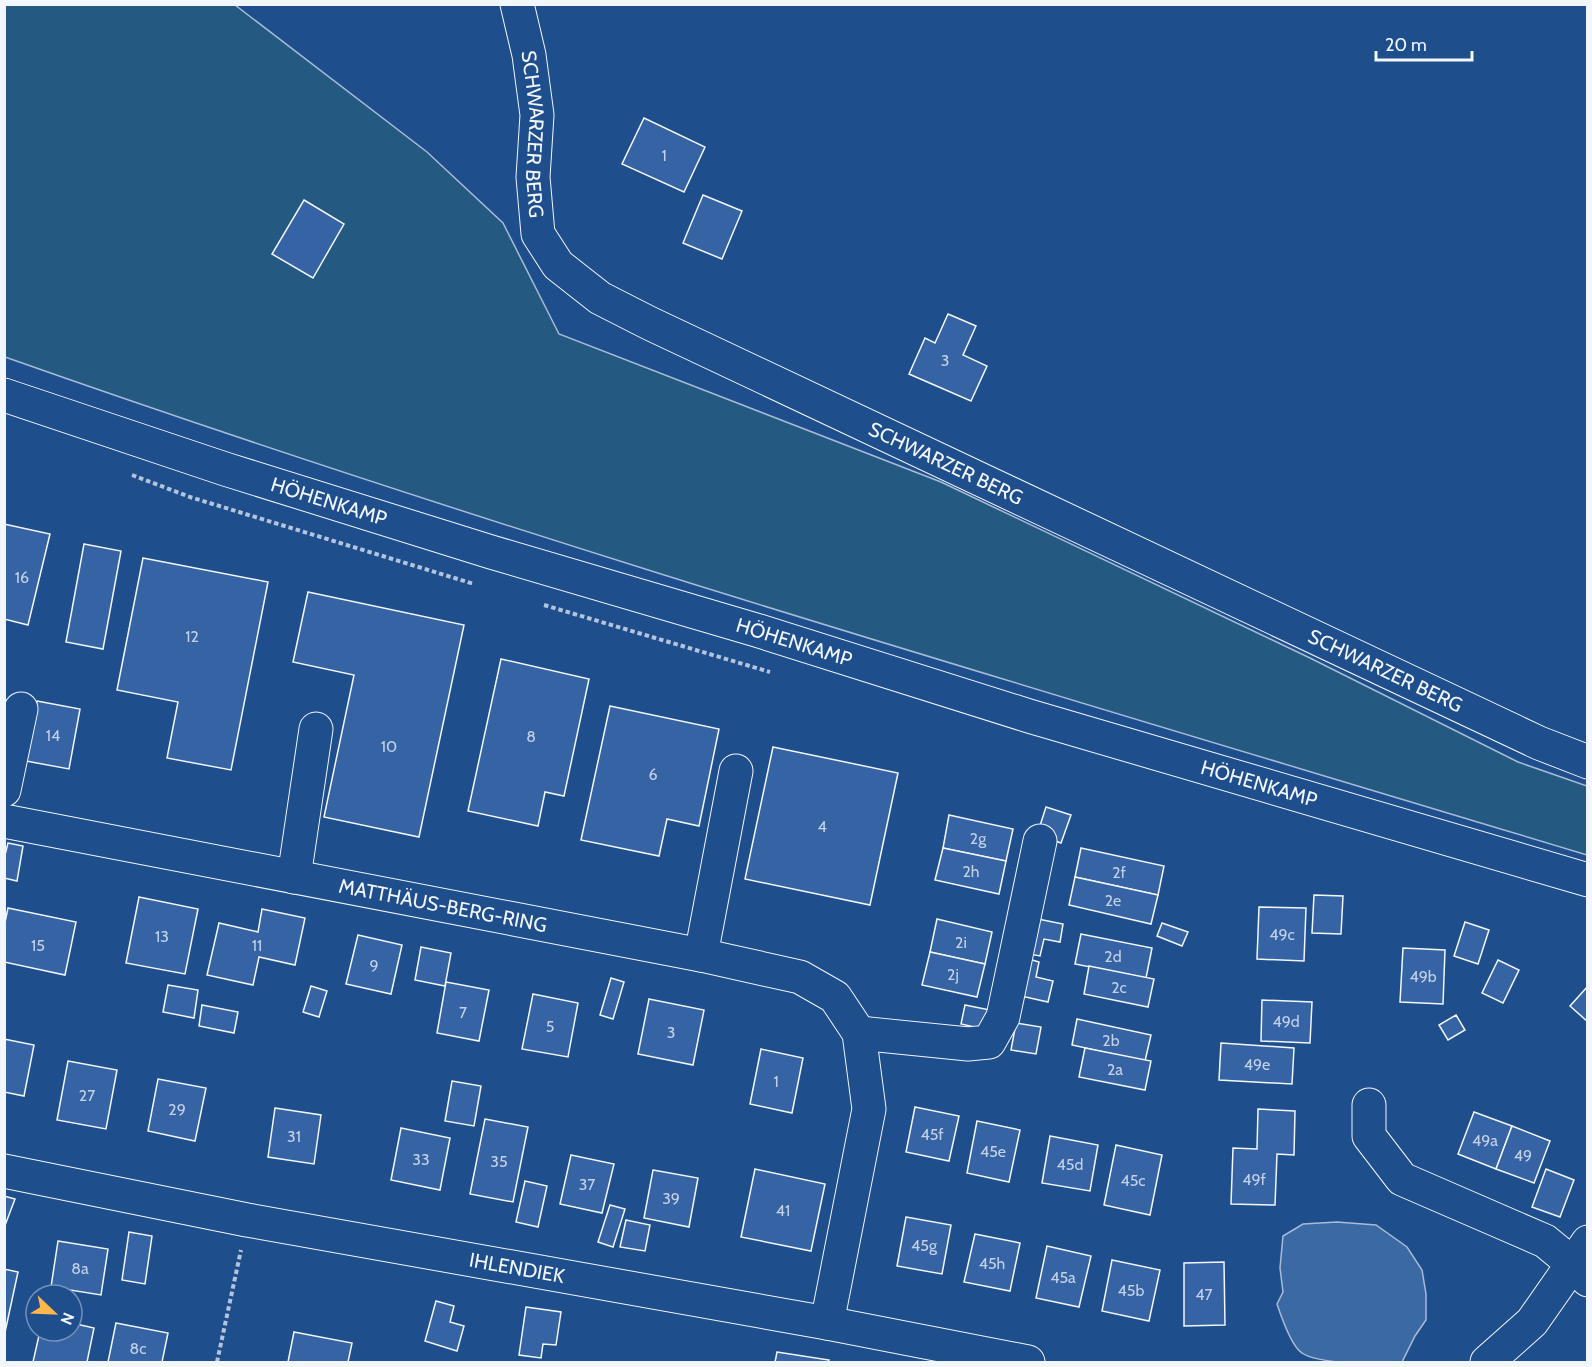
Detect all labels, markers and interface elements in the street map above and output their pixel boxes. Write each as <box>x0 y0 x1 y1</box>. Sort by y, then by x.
scale bar <box>1376 24 1472 62</box>
text: 20 m <box>1385 34 1427 56</box>
street label: SCHWARZER BERG <box>517 49 549 219</box>
house number: 1 <box>661 146 667 165</box>
house number: 3 <box>941 351 949 370</box>
street label: SCHWARZER BERG <box>865 416 1027 510</box>
street label: HÖHENKAMP <box>268 472 390 531</box>
house number: 16 <box>15 568 29 587</box>
street label: HÖHENKAMP <box>733 613 855 672</box>
street label: SCHWARZER BERG <box>1304 624 1467 717</box>
house number: 12 <box>185 627 199 646</box>
house number: 14 <box>46 726 60 745</box>
house number: 8 <box>526 727 536 746</box>
house number: 10 <box>381 737 397 756</box>
street label: HÖHENKAMP <box>1198 755 1320 812</box>
house number: 6 <box>648 765 658 784</box>
house number: 4 <box>817 817 827 836</box>
house number: 2g <box>970 829 987 848</box>
house number: 2h <box>962 862 980 881</box>
house number: 2f <box>1112 863 1127 882</box>
street label: MATTHÄUS-BERG-RING <box>337 874 549 937</box>
house number: 2e <box>1105 891 1121 910</box>
house number: 49c <box>1269 925 1295 944</box>
house number: 13 <box>155 927 169 946</box>
house number: 2i <box>955 933 967 952</box>
house number: 15 <box>31 936 45 955</box>
house number: 11 <box>252 936 262 955</box>
house number: 2d <box>1104 947 1122 966</box>
house number: 9 <box>369 956 379 975</box>
house number: 2j <box>947 965 959 984</box>
house number: 49b <box>1409 967 1437 986</box>
house number: 2c <box>1111 978 1127 997</box>
house number: 7 <box>459 1003 467 1022</box>
house number: 49d <box>1272 1012 1300 1031</box>
house number: 5 <box>546 1017 554 1036</box>
house number: 3 <box>667 1023 675 1042</box>
house number: 2b <box>1102 1031 1120 1050</box>
house number: 49e <box>1244 1055 1270 1074</box>
house number: 2a <box>1107 1060 1123 1079</box>
house number: 1 <box>773 1072 779 1091</box>
house number: 27 <box>79 1086 95 1105</box>
house number: 29 <box>168 1100 186 1119</box>
house number: 45f <box>920 1125 944 1144</box>
house number: 31 <box>287 1127 301 1146</box>
house number: 49a <box>1472 1131 1498 1150</box>
house number: 45e <box>980 1142 1006 1161</box>
house number: 49 <box>1514 1146 1532 1165</box>
house number: 33 <box>412 1150 430 1169</box>
house number: 35 <box>490 1152 508 1171</box>
house number: 45d <box>1057 1155 1083 1174</box>
house number: 49f <box>1242 1170 1267 1189</box>
house number: 45c <box>1120 1171 1146 1190</box>
house number: 37 <box>579 1175 595 1194</box>
house number: 39 <box>662 1189 680 1208</box>
house number: 41 <box>776 1201 790 1220</box>
house number: 45g <box>911 1236 938 1255</box>
street label: IHLENDIEK <box>467 1248 567 1288</box>
house number: 45h <box>979 1254 1005 1273</box>
house number: 8a <box>71 1259 89 1278</box>
house number: 45a <box>1050 1268 1076 1287</box>
house number: 45b <box>1118 1281 1145 1300</box>
north arrow <box>24 1283 84 1343</box>
house number: 47 <box>1195 1285 1213 1304</box>
text: N <box>56 1310 78 1328</box>
house number: 8c <box>130 1339 146 1358</box>

